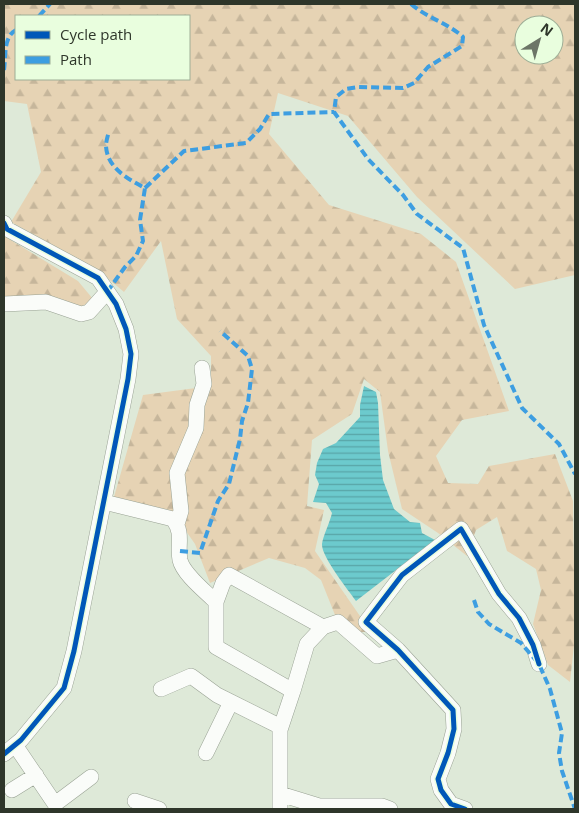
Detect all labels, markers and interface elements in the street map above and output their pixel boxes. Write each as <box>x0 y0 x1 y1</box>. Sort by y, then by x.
legend <box>15 15 190 80</box>
north arrow <box>514 15 564 65</box>
text: N <box>537 18 557 40</box>
text: Cycle path <box>60 24 132 44</box>
text: Path <box>60 49 92 69</box>

